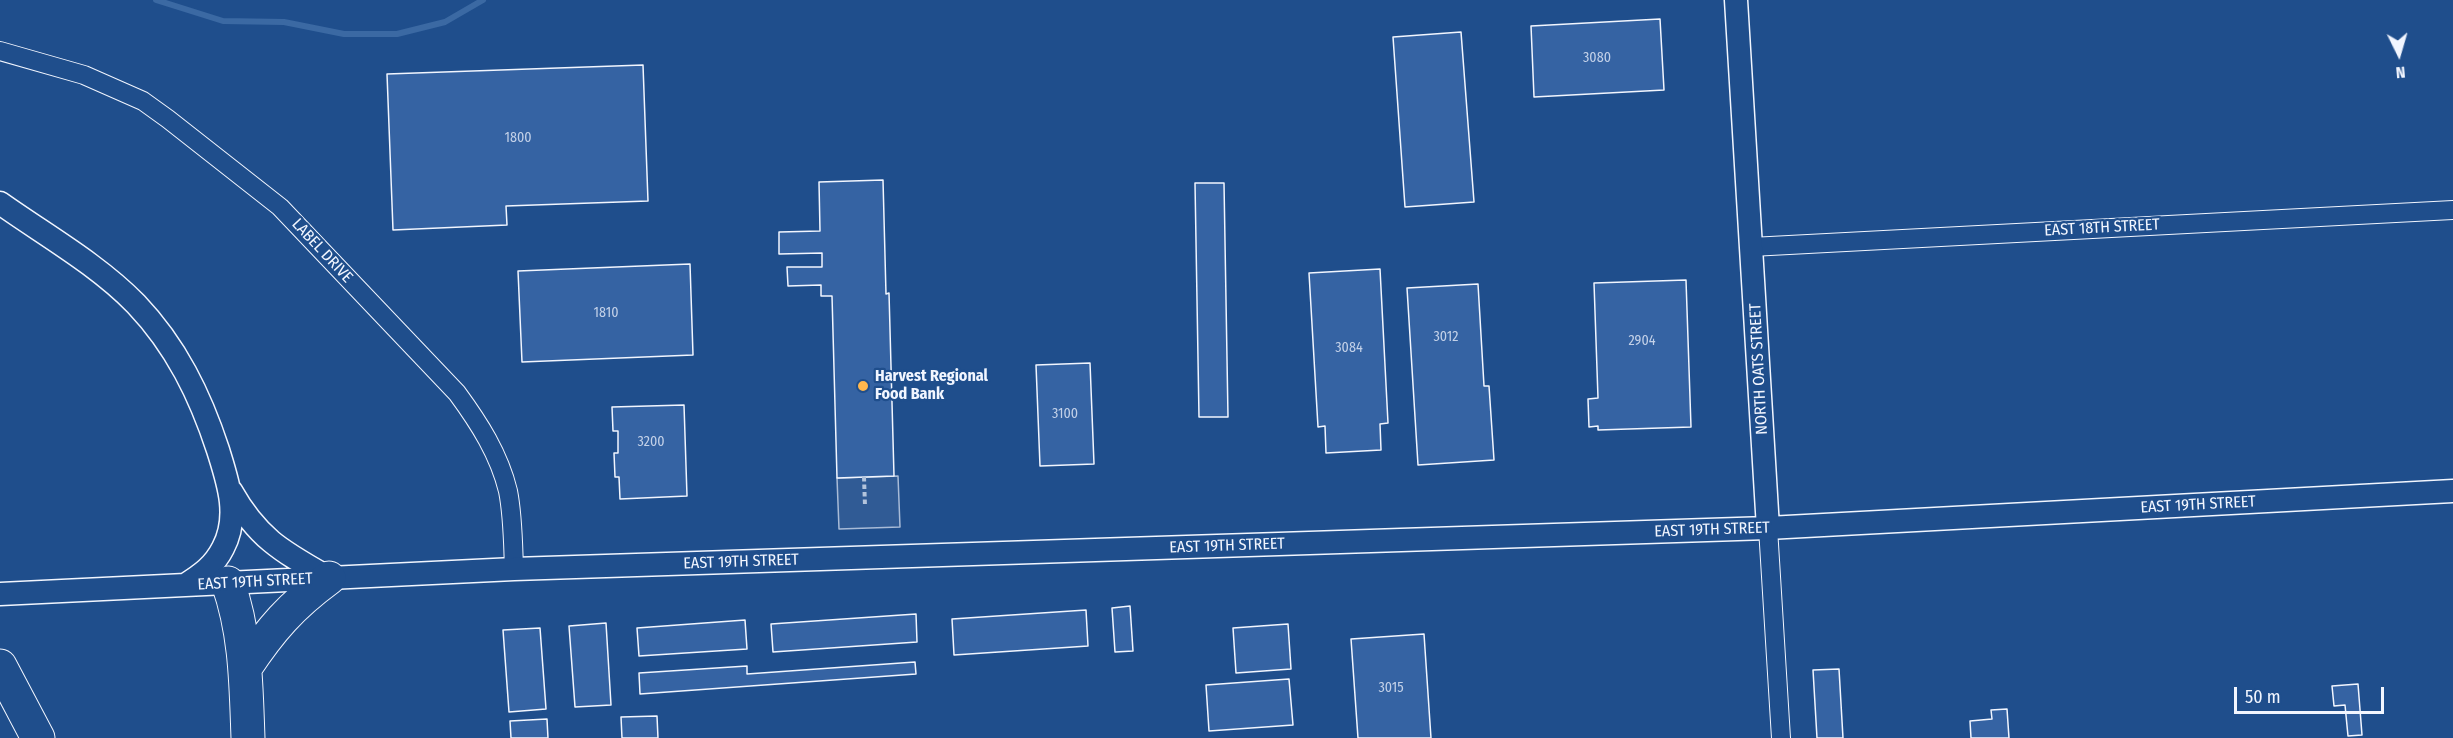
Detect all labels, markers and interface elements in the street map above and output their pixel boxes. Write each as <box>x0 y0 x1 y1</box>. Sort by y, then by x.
north arrow <box>2369 24 2429 84</box>
house number: 3080 <box>1583 50 1611 66</box>
text: N <box>2395 63 2406 82</box>
house number: 1800 <box>504 130 532 146</box>
street label: LABEL DRIVE <box>288 215 356 287</box>
street label: EAST 18TH STREET <box>2044 215 2160 241</box>
street label: NORTH OATS STREET <box>1746 303 1772 435</box>
house number: 1810 <box>594 305 618 321</box>
house number: 3012 <box>1434 329 1458 345</box>
house number: 2904 <box>1629 333 1655 349</box>
house number: 3084 <box>1335 340 1363 356</box>
place label: Harvest Regional Food Bank <box>875 367 988 405</box>
marker: Harvest Regional Food Bank <box>856 379 870 393</box>
house number: 3100 <box>1052 406 1078 422</box>
house number: 3200 <box>638 434 664 450</box>
street label: EAST 19TH STREET <box>2140 492 2256 518</box>
street label: EAST 19TH STREET <box>1654 518 1770 542</box>
street label: EAST 19TH STREET <box>1169 534 1285 558</box>
street label: EAST 19TH STREET <box>683 550 799 574</box>
street label: EAST 19TH STREET <box>197 569 313 595</box>
scale bar <box>2237 675 2387 713</box>
house number: 3015 <box>1378 680 1404 696</box>
text: 50 m <box>2245 686 2281 708</box>

